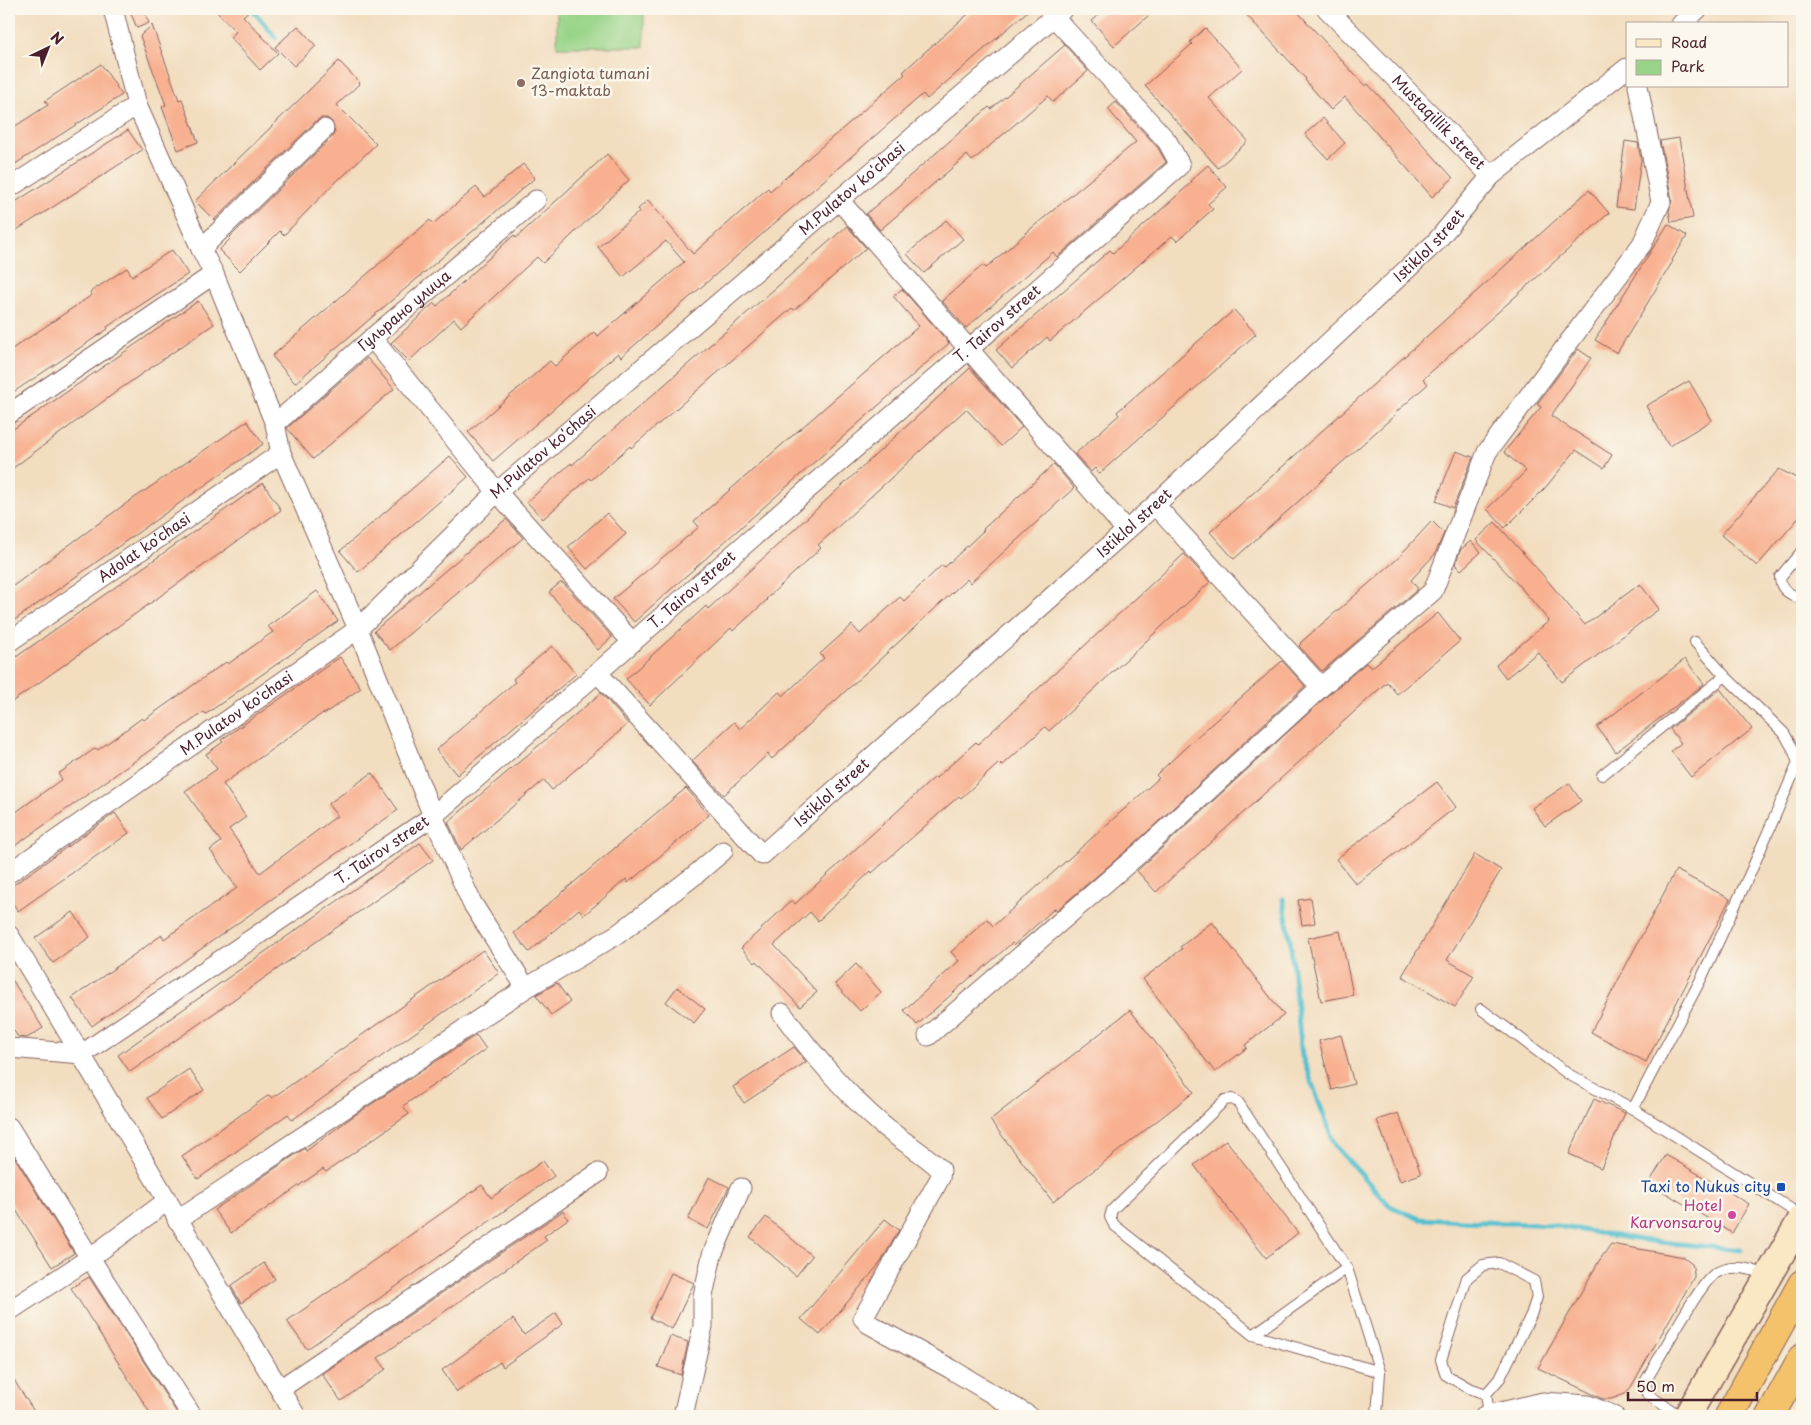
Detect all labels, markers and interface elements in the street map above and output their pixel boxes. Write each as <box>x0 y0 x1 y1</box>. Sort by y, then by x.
north arrow <box>22 22 72 72</box>
legend <box>1626 22 1788 88</box>
text: N <box>46 27 68 50</box>
text: Road <box>1671 30 1707 53</box>
text: Park <box>1671 54 1705 77</box>
place label: Zangiota tumani 13-maktab <box>531 61 650 101</box>
street label: Mustaqillik street <box>1387 69 1492 174</box>
marker: Zangiota tumani 13-maktab <box>515 77 527 89</box>
street label: M.Pulatov ko'chasi <box>793 136 910 240</box>
street label: Istiklol street <box>1387 203 1469 287</box>
street label: Гульрано улица <box>352 263 456 356</box>
street label: T. Tairov street <box>948 278 1045 368</box>
street label: M.Pulatov ko'chasi <box>484 399 601 503</box>
street label: Istiklol street <box>1091 482 1176 562</box>
street label: Adolat ko'chasi <box>93 506 195 587</box>
street label: T. Tairov street <box>642 544 740 634</box>
street label: M.Pulatov ko'chasi <box>175 665 297 760</box>
street label: Istiklol street <box>788 752 874 832</box>
street label: T. Tairov street <box>330 809 433 889</box>
place label: Taxi to Nukus city <box>1641 1174 1771 1197</box>
marker: Taxi to Nukus city <box>1775 1181 1787 1193</box>
place label: Hotel Karvonsaroy <box>1630 1193 1722 1233</box>
marker: Hotel Karvonsaroy <box>1726 1209 1738 1221</box>
scale bar <box>1628 1370 1757 1402</box>
text: 50 m <box>1636 1374 1675 1397</box>

